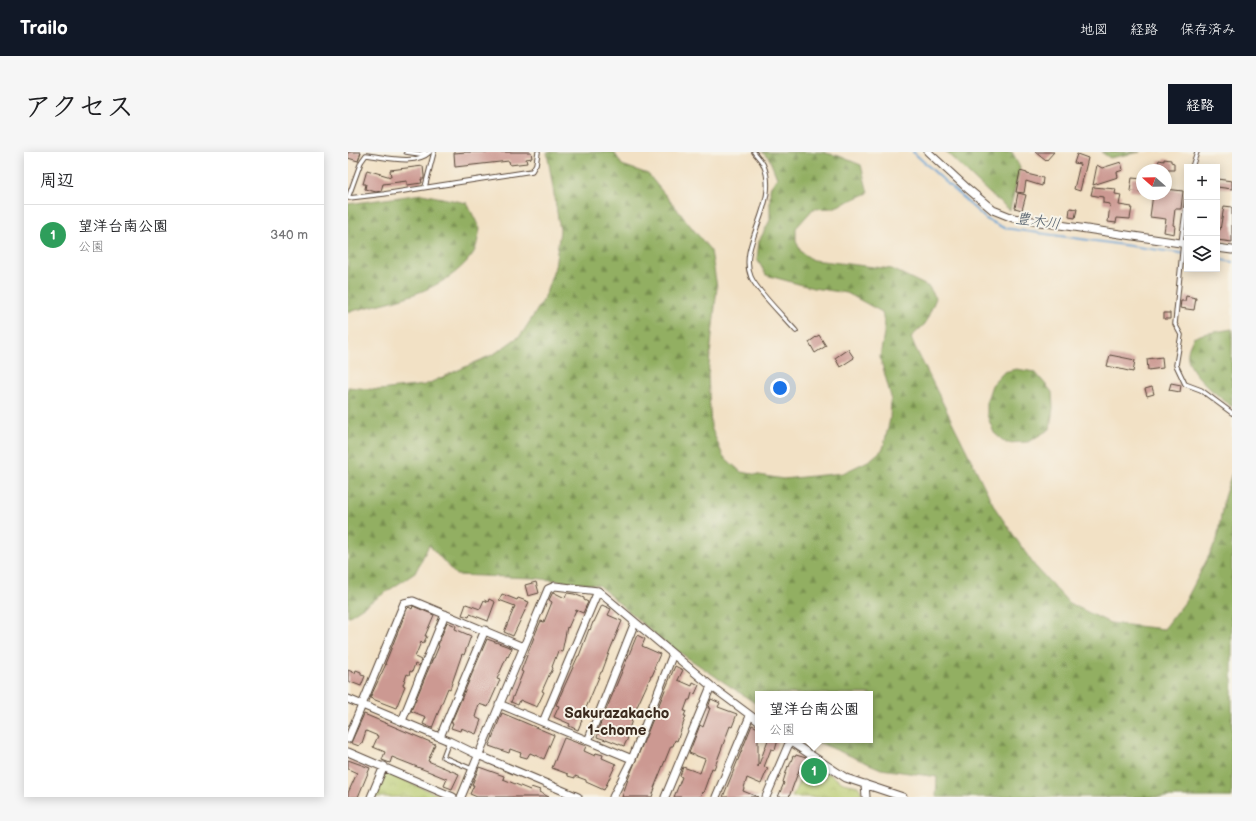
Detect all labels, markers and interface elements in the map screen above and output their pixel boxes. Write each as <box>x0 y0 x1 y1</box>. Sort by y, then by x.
text: Trailo <box>20 17 68 40</box>
text: 地図 <box>1080 21 1108 38</box>
text: 経路 <box>1130 21 1158 38</box>
text: 保存済み <box>1180 21 1236 38</box>
button: 経路 <box>1168 84 1232 124</box>
text: アクセス <box>24 91 134 124</box>
north arrow <box>1136 164 1172 200</box>
map controls <box>1184 164 1220 272</box>
button: + <box>1184 164 1220 200</box>
text: 周辺 <box>40 171 74 191</box>
button: − <box>1184 200 1220 236</box>
water label: 豊木川 <box>1014 209 1062 234</box>
text: 望洋台南公園 <box>78 217 168 236</box>
text: 1 <box>50 227 56 243</box>
text: 340 m <box>270 227 308 243</box>
button: layers <box>1184 236 1220 272</box>
text: 公園 <box>78 239 104 255</box>
your location <box>770 378 790 398</box>
popup <box>755 691 873 743</box>
text: 望洋台南公園 <box>769 700 859 719</box>
district label: Sakurazakacho 1-chome <box>565 704 670 740</box>
text: 公園 <box>769 722 795 738</box>
pin: 1 <box>801 756 827 786</box>

